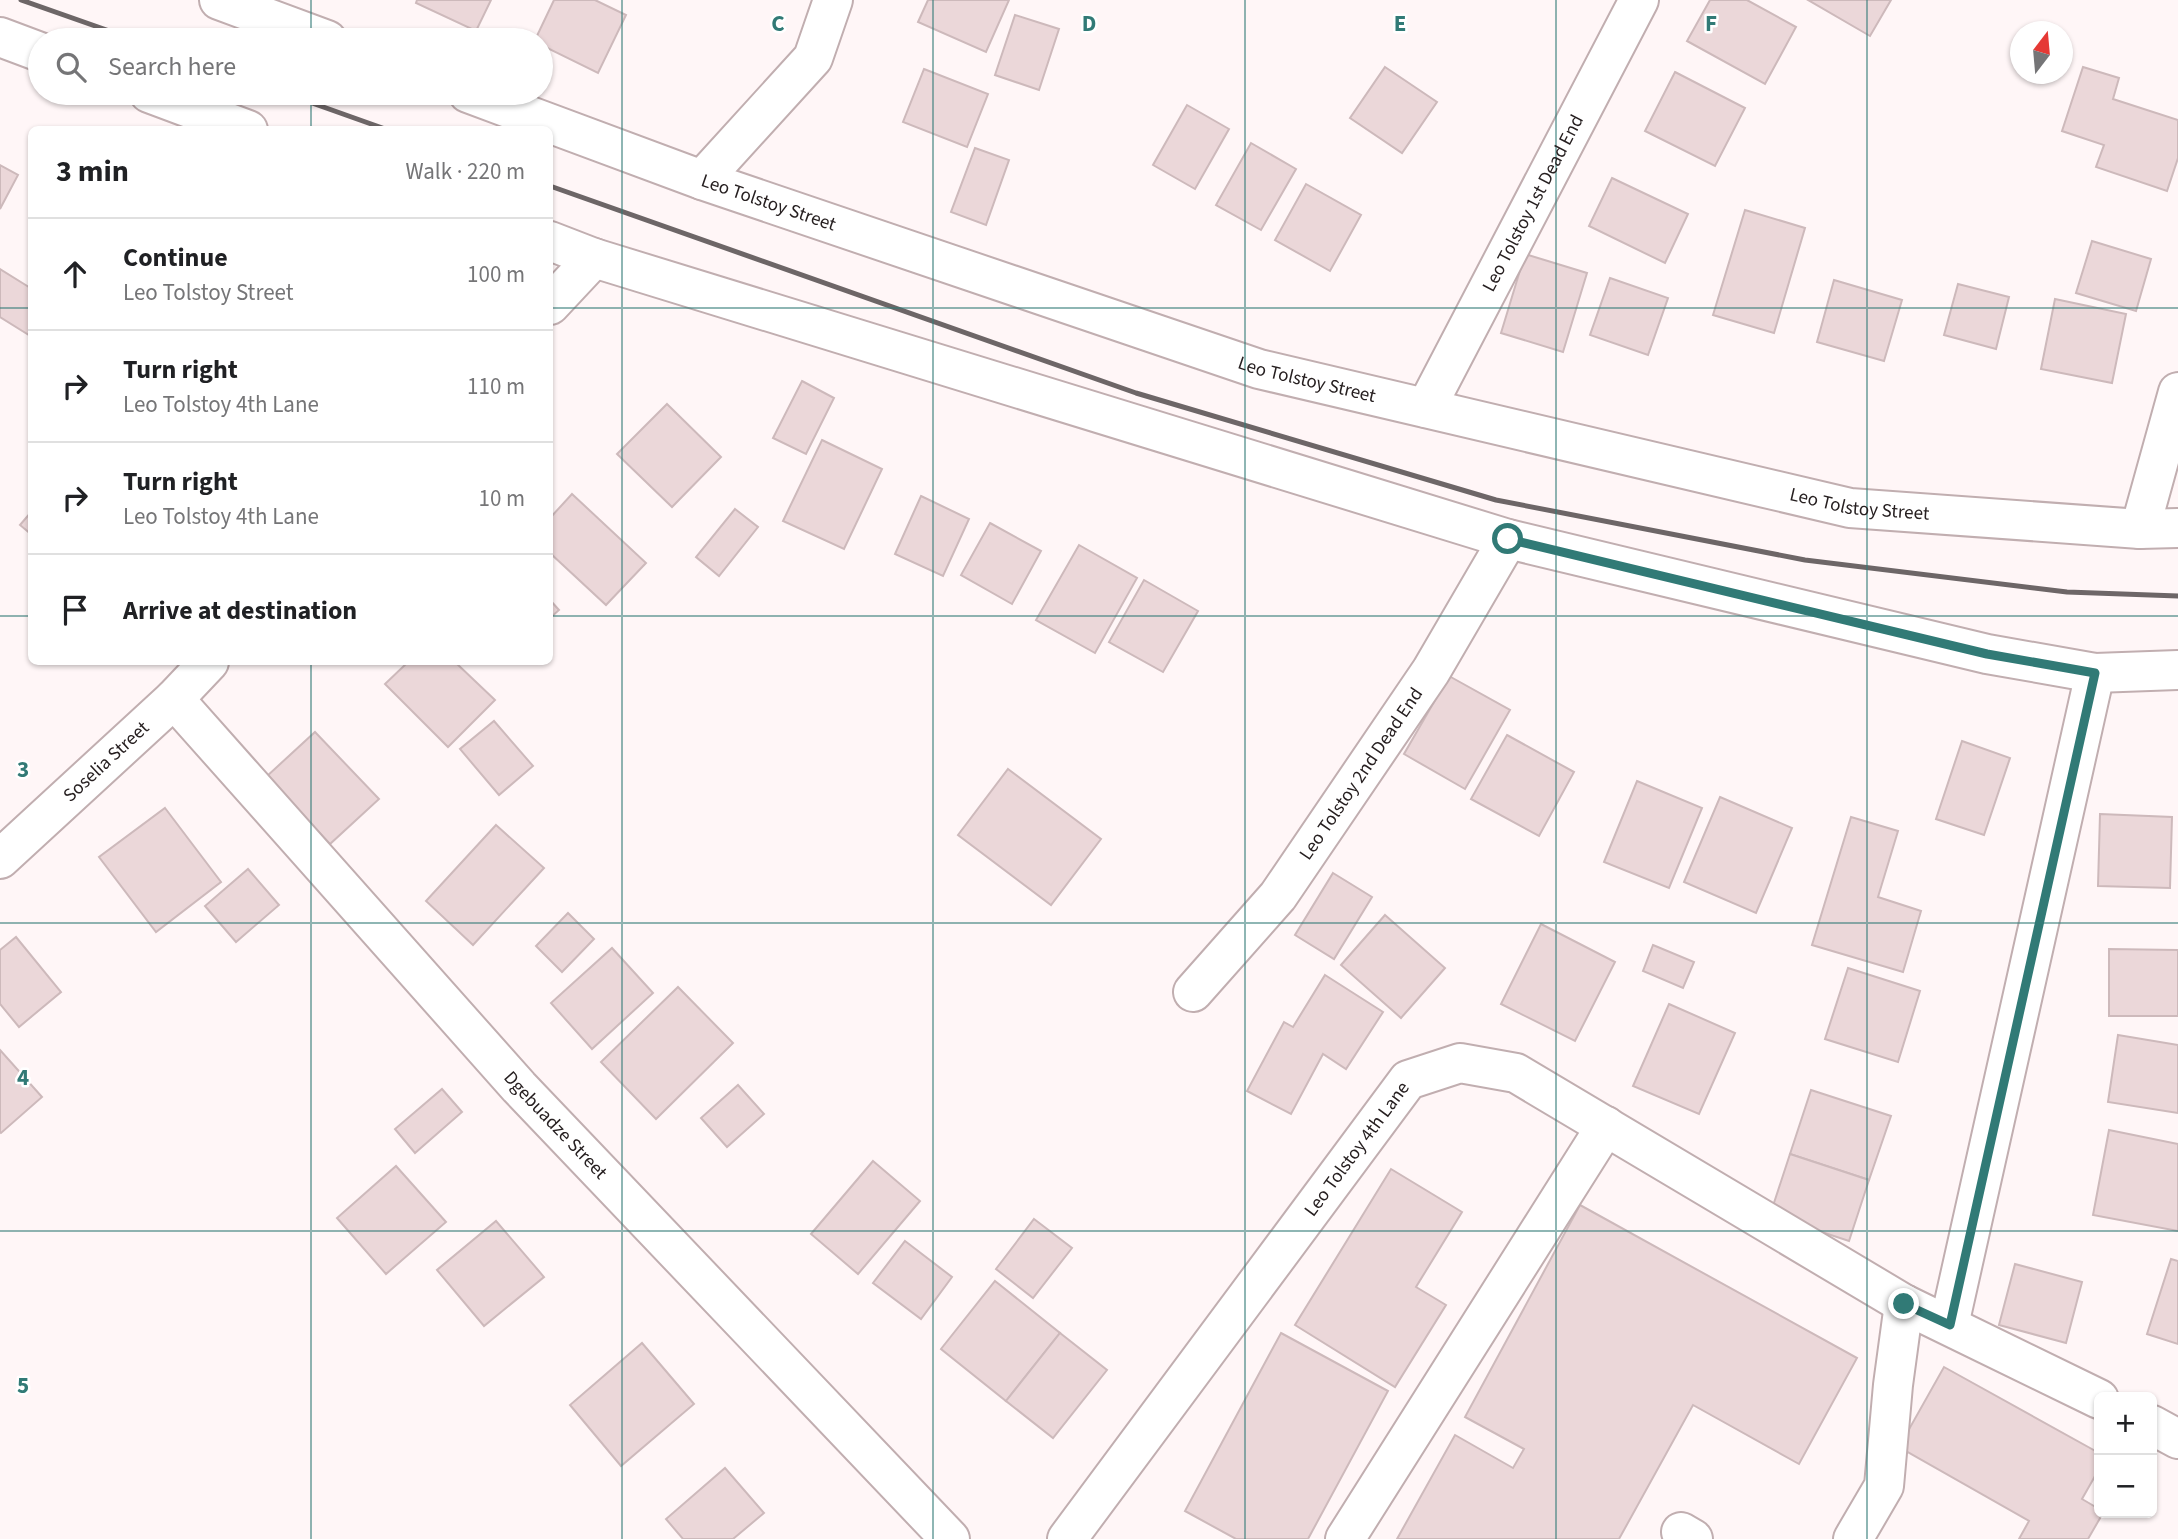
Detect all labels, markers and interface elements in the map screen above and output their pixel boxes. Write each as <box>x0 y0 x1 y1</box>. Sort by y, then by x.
text: C <box>771 7 785 40</box>
text: D <box>1082 7 1096 40</box>
text: E <box>1394 7 1406 40</box>
text: F <box>1705 7 1717 40</box>
north arrow <box>2010 21 2073 84</box>
search box <box>28 28 553 105</box>
icon: search <box>52 48 90 86</box>
text: Search here <box>108 48 236 85</box>
street label: Leo Tolstoy 1st Dead End <box>1475 110 1590 297</box>
text: 3 min <box>56 150 129 193</box>
text: Walk · 220 m <box>406 155 525 188</box>
street label: Leo Tolstoy Street <box>698 167 840 238</box>
text: Continue <box>123 239 228 276</box>
icon: ahead <box>56 255 94 293</box>
text: 100 m <box>467 258 525 291</box>
text: Leo Tolstoy Street <box>123 276 294 309</box>
street label: Leo Tolstoy Street <box>1234 349 1379 410</box>
text: Turn right <box>123 351 238 388</box>
icon: right <box>56 367 94 405</box>
text: 110 m <box>467 370 525 403</box>
text: Leo Tolstoy 4th Lane <box>123 388 319 421</box>
text: Turn right <box>123 463 238 500</box>
icon: right <box>56 479 94 517</box>
street label: Leo Tolstoy Street <box>1787 481 1931 527</box>
text: 10 m <box>478 482 525 515</box>
text: Leo Tolstoy 4th Lane <box>123 500 319 533</box>
route start <box>1492 523 1523 554</box>
icon: arrive <box>56 591 94 629</box>
text: Arrive at destination <box>123 592 357 629</box>
street label: Leo Tolstoy 2nd Dead End <box>1293 682 1429 865</box>
street label: Soselia Street <box>57 715 155 808</box>
text: 3 <box>17 753 29 786</box>
text: 4 <box>17 1061 29 1094</box>
street label: Dgebuadze Street <box>497 1065 614 1186</box>
street label: Leo Tolstoy 4th Lane <box>1298 1076 1416 1222</box>
route end <box>1888 1288 1919 1319</box>
text: 5 <box>17 1369 29 1402</box>
map controls <box>2094 1392 2157 1518</box>
button: + <box>2094 1392 2157 1455</box>
button: − <box>2094 1455 2157 1518</box>

